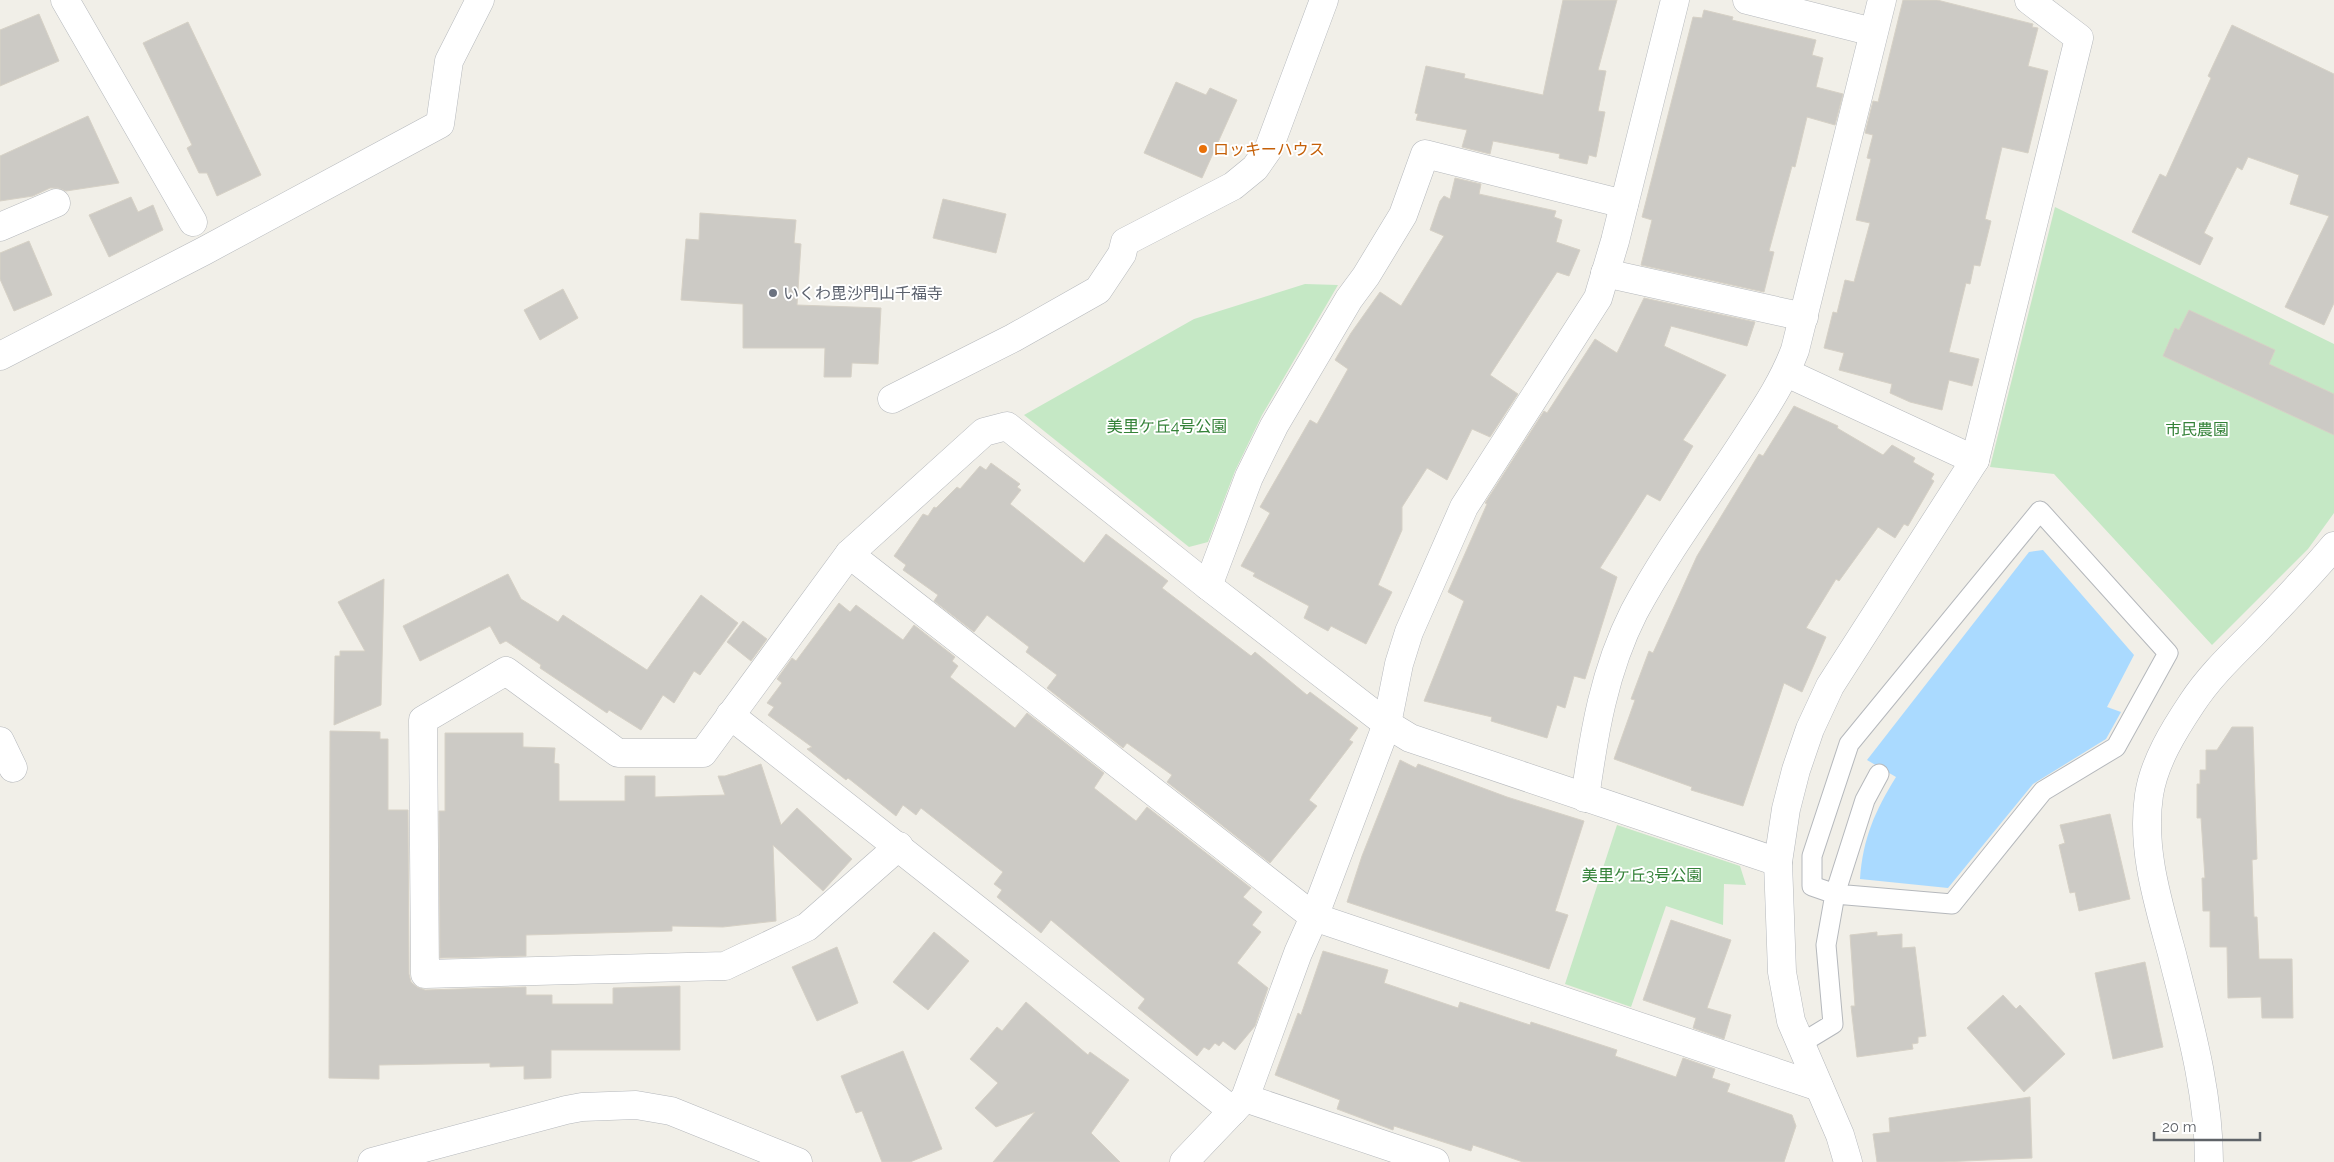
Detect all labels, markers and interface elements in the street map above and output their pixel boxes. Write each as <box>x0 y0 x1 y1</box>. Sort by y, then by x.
place label: ロッキーハウス <box>1213 140 1325 159</box>
marker: ロッキーハウス <box>1197 143 1209 155</box>
place label: いくわ毘沙門山千福寺 <box>783 284 943 303</box>
marker: いくわ毘沙門山千福寺 <box>767 287 779 299</box>
park label: 美里ケ丘4号公園 <box>1107 417 1227 436</box>
park label: 市民農園 <box>2165 420 2229 439</box>
park label: 美里ケ丘3号公園 <box>1582 866 1702 885</box>
scale bar <box>2154 1110 2260 1142</box>
text: 20 m <box>2162 1118 2197 1136</box>

